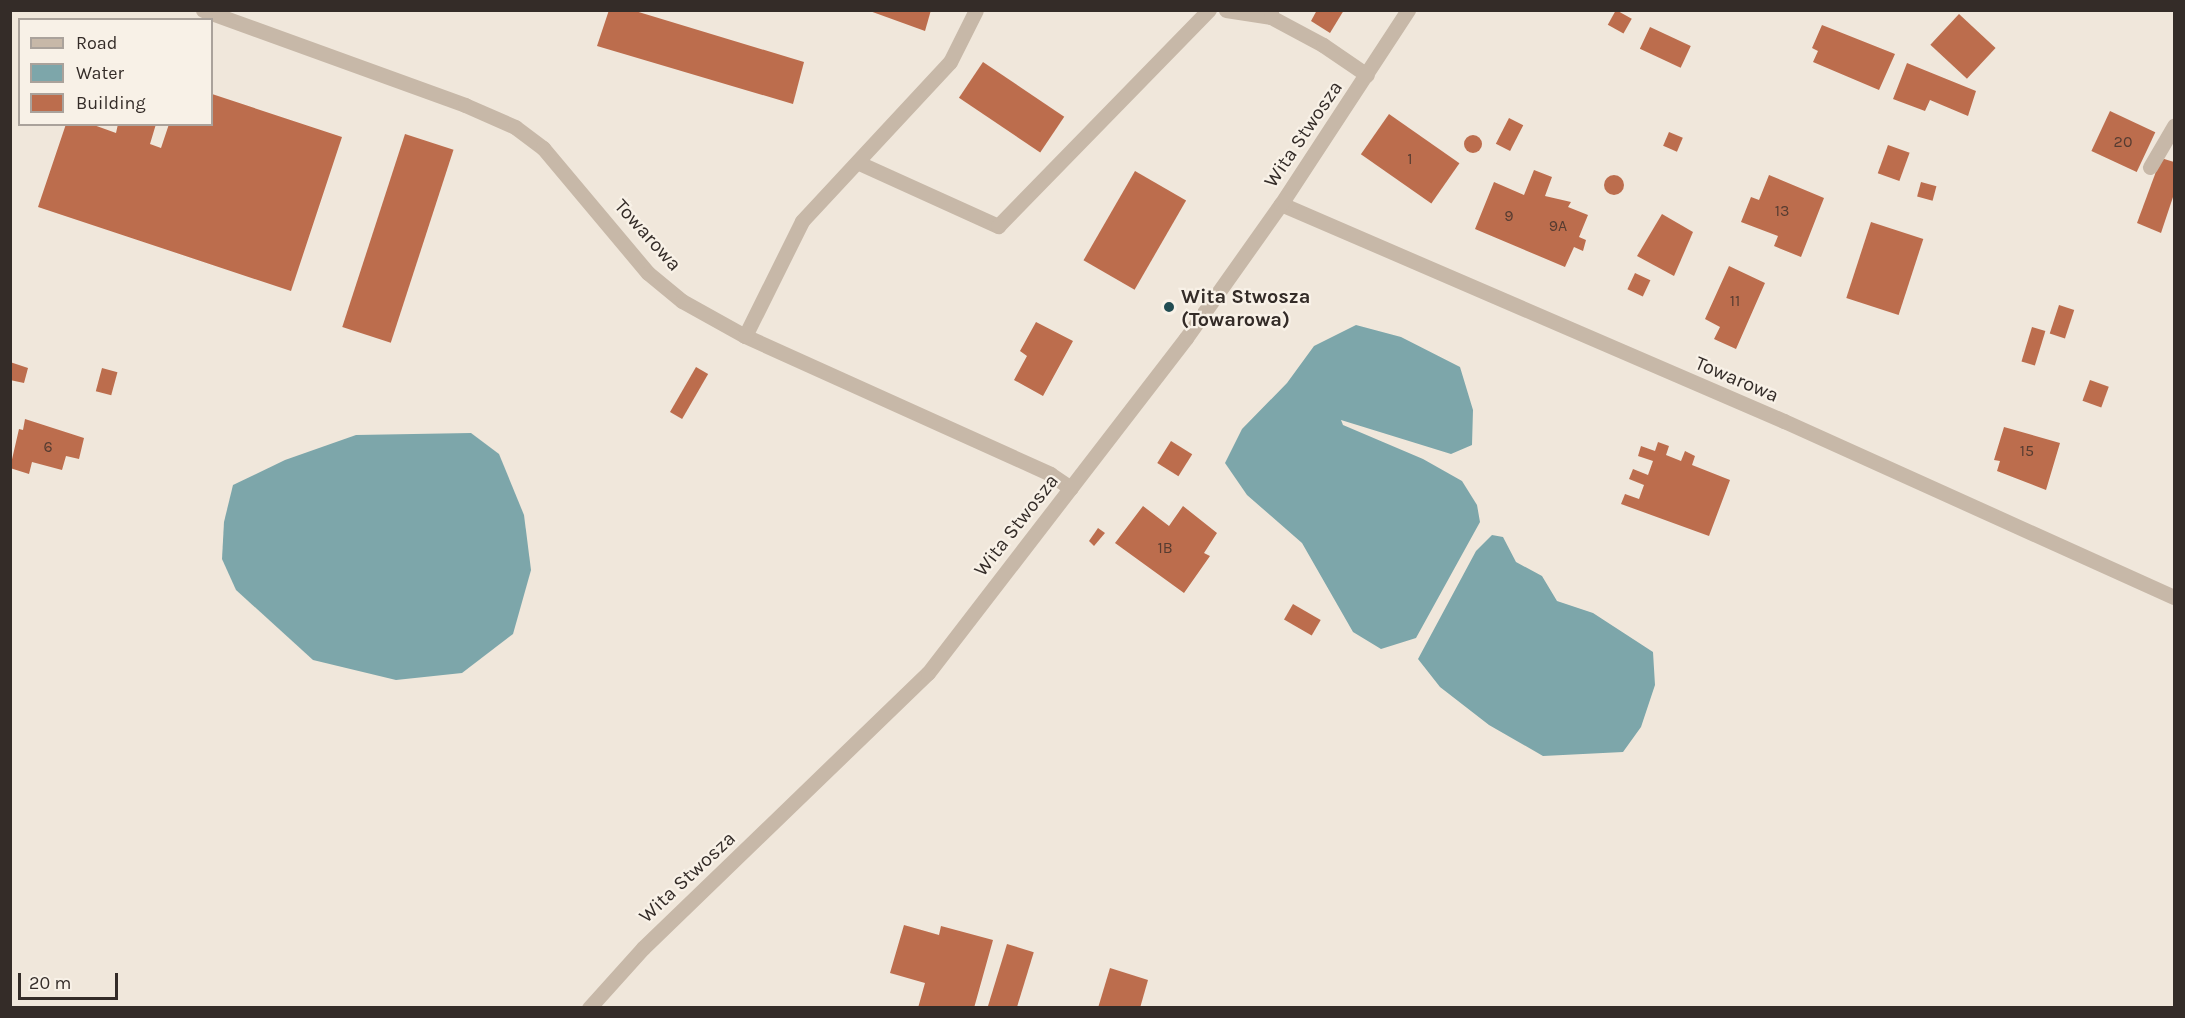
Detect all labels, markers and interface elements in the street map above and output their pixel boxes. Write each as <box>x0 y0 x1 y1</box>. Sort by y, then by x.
legend <box>18 18 213 126</box>
text: Road <box>76 32 117 54</box>
text: Water <box>76 62 124 84</box>
street label: Wita Stwosza <box>1259 76 1347 192</box>
text: Building <box>76 92 146 114</box>
house number: 20 <box>2114 132 2132 152</box>
house number: 1 <box>1407 149 1413 169</box>
street label: Towarowa <box>609 194 687 276</box>
house number: 13 <box>1775 201 1789 221</box>
house number: 9 <box>1504 206 1514 226</box>
house number: 9A <box>1549 216 1567 236</box>
place label: Wita Stwosza (Towarowa) <box>1181 284 1310 331</box>
house number: 11 <box>1730 291 1740 311</box>
marker: Wita Stwosza (Towarowa) <box>1162 300 1176 314</box>
street label: Towarowa <box>1692 351 1782 407</box>
house number: 6 <box>43 437 53 457</box>
house number: 15 <box>2020 441 2034 461</box>
street label: Wita Stwosza <box>969 469 1063 581</box>
house number: 1B <box>1157 538 1173 558</box>
street label: Wita Stwosza <box>634 826 740 928</box>
scale bar <box>21 961 122 999</box>
text: 20 m <box>29 972 71 994</box>

